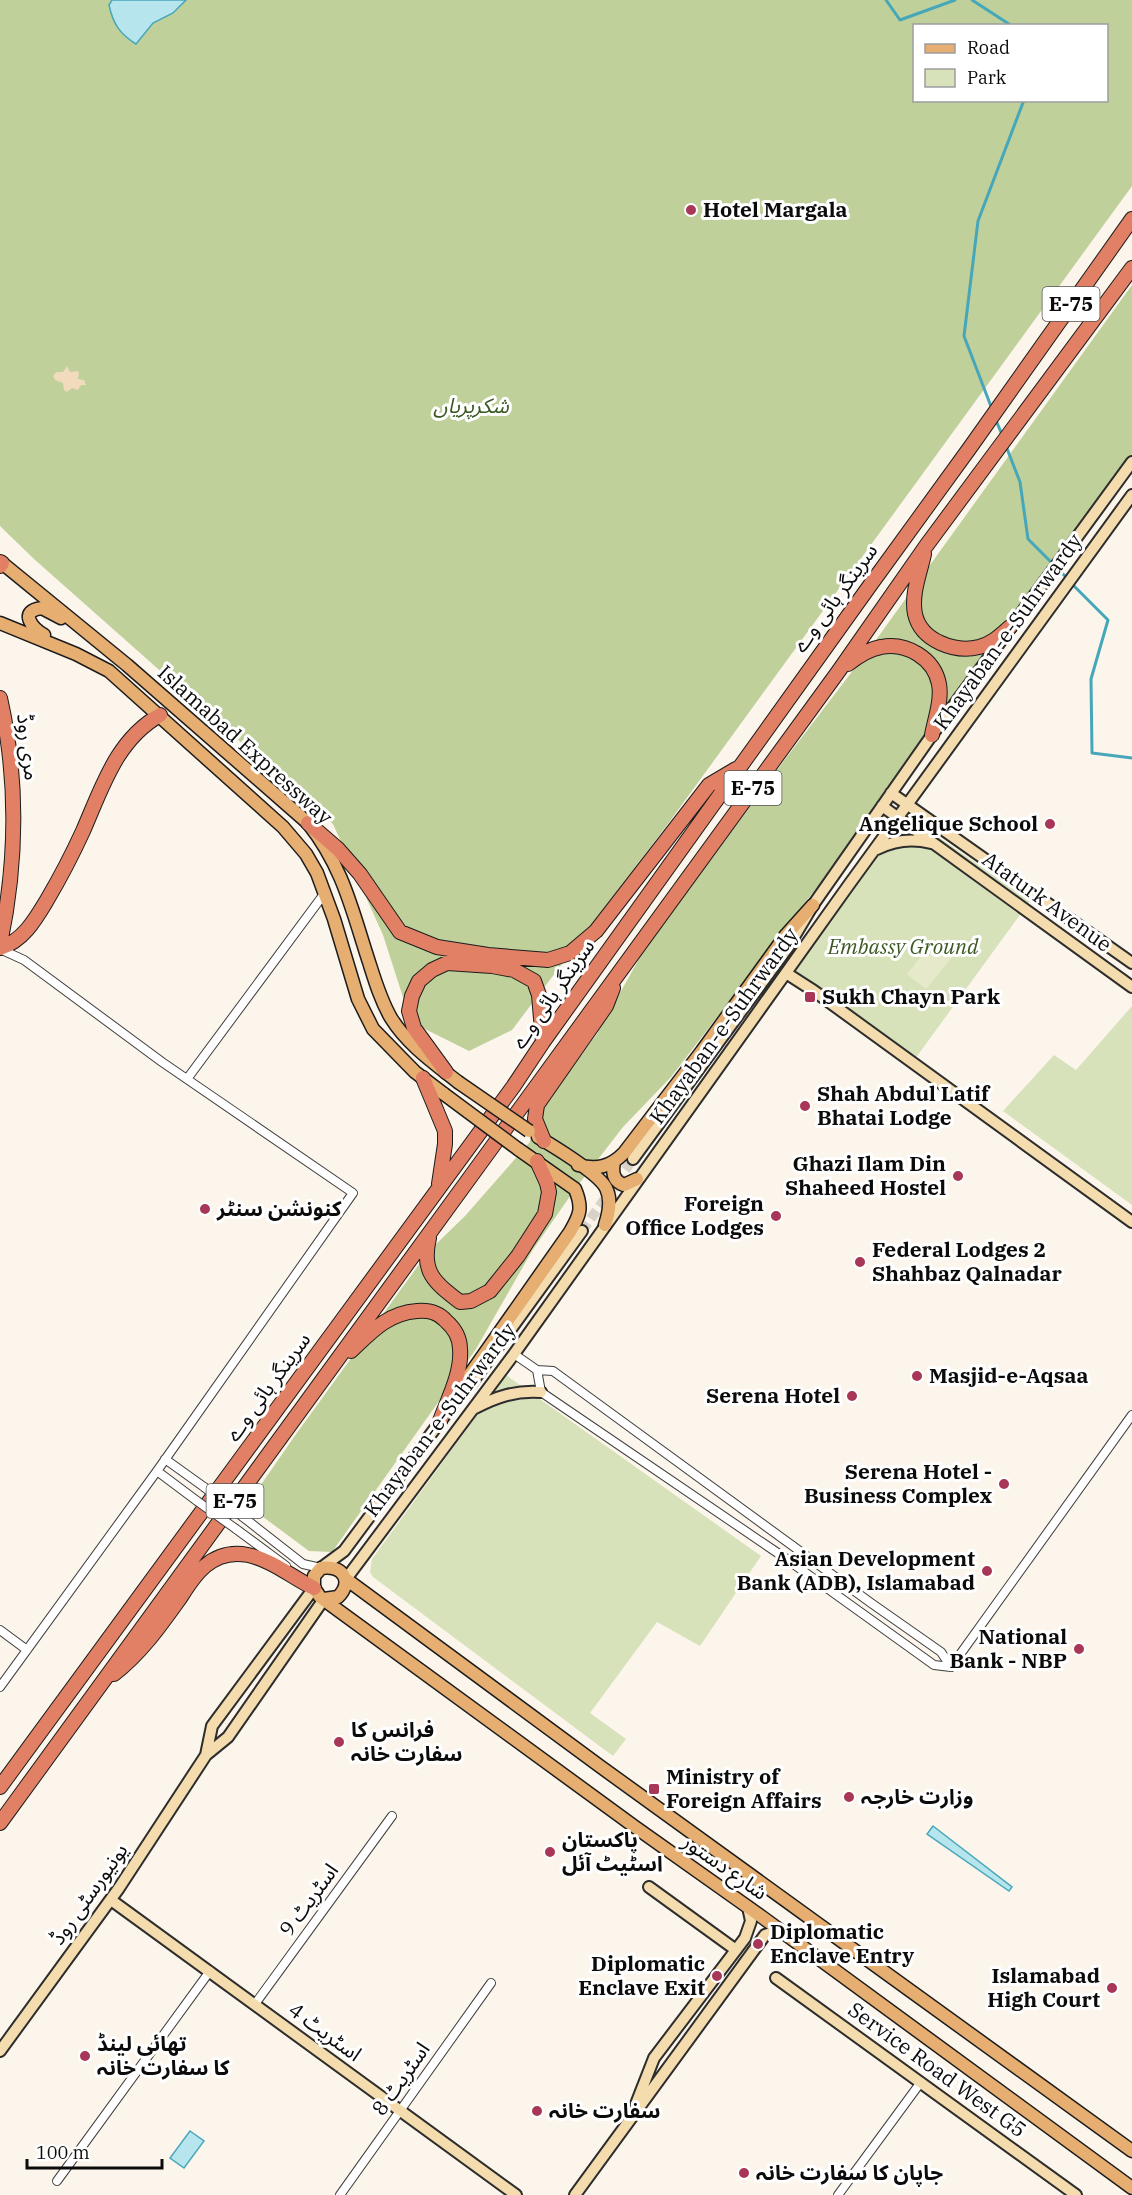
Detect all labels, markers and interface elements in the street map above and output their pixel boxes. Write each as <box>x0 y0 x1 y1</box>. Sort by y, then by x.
legend <box>913 24 1108 102</box>
text: Road <box>967 36 1010 59</box>
text: Park <box>967 66 1007 89</box>
place label: Hotel Margala <box>703 195 848 223</box>
marker: Hotel Margala <box>684 203 698 217</box>
road number: E-75 <box>1042 287 1100 321</box>
park label: شکرپریاں <box>433 391 509 420</box>
street label: Khayaban-e-Suhrwardy <box>926 527 1088 735</box>
street label: سرینگر ہائی وے <box>785 537 883 658</box>
street label: Islamabad Expressway <box>152 658 340 831</box>
street label: مری روڈ <box>11 712 47 782</box>
road number: E-75 <box>724 771 782 805</box>
place label: Angelique School <box>859 809 1038 837</box>
marker: Angelique School <box>1043 817 1057 831</box>
street label: Ataturk Avenue <box>977 845 1118 958</box>
street label: Khayaban-e-Suhrwardy <box>642 921 804 1129</box>
park label: Embassy Ground <box>827 932 979 960</box>
street label: سرینگر ہائی وے <box>504 933 600 1054</box>
place label: Sukh Chayn Park <box>822 982 1000 1010</box>
marker: Sukh Chayn Park <box>803 990 817 1004</box>
place label: Shah Abdul Latif Bhatai Lodge <box>817 1079 991 1131</box>
marker: Shah Abdul Latif Bhatai Lodge <box>798 1099 812 1113</box>
place label: Ghazi Ilam Din Shaheed Hostel <box>785 1149 946 1201</box>
marker: Ghazi Ilam Din Shaheed Hostel <box>951 1169 965 1183</box>
place label: Foreign Office Lodges <box>625 1189 764 1241</box>
place label: کنونشن سنٹر <box>216 1194 342 1222</box>
marker: کنونشن سنٹر <box>198 1202 212 1216</box>
marker: Foreign Office Lodges <box>769 1209 783 1223</box>
place label: Federal Lodges 2 Shahbaz Qalnadar <box>872 1235 1063 1287</box>
marker: Federal Lodges 2 Shahbaz Qalnadar <box>853 1255 867 1269</box>
street label: Khayaban-e-Suhrwardy <box>357 1316 522 1522</box>
street label: سرینگر ہائی وے <box>218 1326 316 1447</box>
place label: Masjid-e-Aqsaa <box>929 1361 1088 1389</box>
marker: Masjid-e-Aqsaa <box>910 1369 924 1383</box>
place label: Serena Hotel <box>706 1381 840 1409</box>
marker: Serena Hotel <box>845 1389 859 1403</box>
place label: Serena Hotel - Business Complex <box>804 1457 993 1509</box>
marker: Serena Hotel - Business Complex <box>997 1477 1011 1491</box>
road number: E-75 <box>206 1484 264 1518</box>
place label: Asian Development Bank (ADB), Islamabad <box>737 1544 975 1596</box>
marker: Asian Development Bank (ADB), Islamabad <box>980 1564 994 1578</box>
place label: National Bank - NBP <box>949 1622 1067 1674</box>
marker: National Bank - NBP <box>1072 1642 1086 1656</box>
place label: فرانس کا سفارت خانہ <box>351 1715 463 1767</box>
marker: فرانس کا سفارت خانہ <box>332 1735 346 1749</box>
place label: Ministry of Foreign Affairs <box>666 1762 822 1814</box>
marker: Ministry of Foreign Affairs <box>647 1782 661 1796</box>
place label: وزارت خارجہ <box>861 1782 973 1810</box>
marker: وزارت خارجہ <box>842 1790 856 1804</box>
place label: پاکستان اسٹیٹ آئل <box>562 1825 663 1877</box>
street label: شارع دستور <box>676 1826 774 1907</box>
street label: یونیورسٹی روڈ <box>43 1837 134 1950</box>
marker: پاکستان اسٹیٹ آئل <box>543 1845 557 1859</box>
street label: اسٹریٹ 9 <box>272 1857 344 1941</box>
place label: Diplomatic Enclave Entry <box>770 1917 914 1969</box>
marker: Diplomatic Enclave Entry <box>751 1937 765 1951</box>
place label: Diplomatic Enclave Exit <box>578 1949 705 2001</box>
place label: Islamabad High Court <box>987 1961 1100 2013</box>
marker: Diplomatic Enclave Exit <box>710 1969 724 1983</box>
marker: Islamabad High Court <box>1105 1981 1119 1995</box>
street label: اسٹریٹ 4 <box>284 1995 368 2067</box>
street label: Service Road West G5 <box>843 1995 1032 2143</box>
place label: تھائی لینڈ کا سفارت خانہ <box>97 2029 230 2081</box>
street label: اسٹریٹ 8 <box>365 2036 436 2121</box>
marker: تھائی لینڈ کا سفارت خانہ <box>78 2049 92 2063</box>
place label: سفارت خانہ <box>549 2096 661 2124</box>
marker: سفارت خانہ <box>530 2104 544 2118</box>
scale bar <box>27 2132 162 2170</box>
text: 100 m <box>36 2141 90 2164</box>
place label: جاپان کا سفارت خانہ <box>756 2158 943 2187</box>
marker: جاپان کا سفارت خانہ <box>737 2166 751 2180</box>

